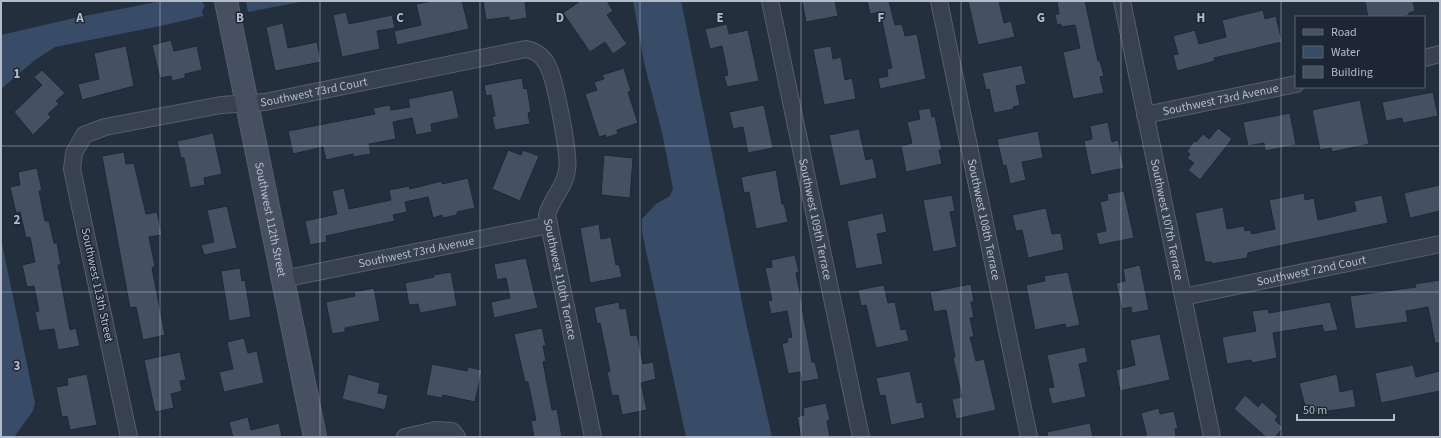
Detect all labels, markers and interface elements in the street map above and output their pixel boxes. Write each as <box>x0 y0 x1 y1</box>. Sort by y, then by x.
text: A <box>75 9 84 27</box>
text: B <box>236 9 244 27</box>
text: C <box>396 9 404 27</box>
text: D <box>556 9 564 27</box>
text: E <box>716 9 724 27</box>
text: F <box>878 9 885 27</box>
text: G <box>1037 9 1045 27</box>
text: H <box>1197 9 1205 27</box>
legend <box>1295 16 1425 88</box>
text: Road <box>1331 24 1357 41</box>
text: Water <box>1331 44 1361 61</box>
text: Building <box>1331 64 1373 81</box>
text: 1 <box>14 65 21 83</box>
street label: Southwest 73rd Court <box>260 73 369 111</box>
street label: Southwest 73rd Avenue <box>1161 79 1280 120</box>
street label: Southwest 109th Terrace <box>795 157 837 282</box>
street label: Southwest 108th Terrace <box>963 157 1005 282</box>
street label: Southwest 107th Terrace <box>1146 157 1188 282</box>
street label: Southwest 112th Street <box>251 161 291 278</box>
text: 2 <box>14 211 21 229</box>
street label: Southwest 110th Terrace <box>539 217 581 342</box>
street label: Southwest 113th Street <box>77 226 117 344</box>
street label: Southwest 73rd Avenue <box>357 232 476 272</box>
street label: Southwest 72nd Court <box>1255 251 1368 290</box>
text: 3 <box>14 357 21 375</box>
scale bar <box>1297 396 1394 422</box>
text: 50 m <box>1303 402 1327 419</box>

